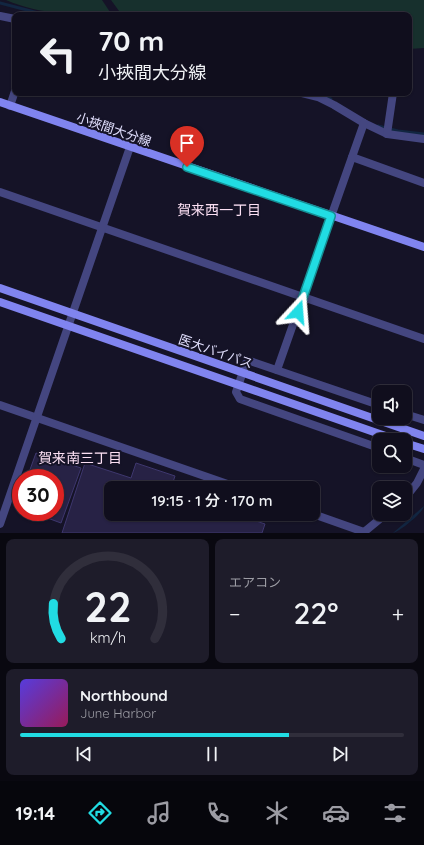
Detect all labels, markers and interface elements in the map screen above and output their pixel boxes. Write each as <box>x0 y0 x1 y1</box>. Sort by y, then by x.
text: 70 m <box>98 23 164 58</box>
icon: left <box>32 28 84 80</box>
text: 小挾間大分線 <box>98 61 206 84</box>
street label: 小挾間大分線 <box>75 109 153 149</box>
pin <box>170 126 204 167</box>
icon: arrive <box>176 132 198 154</box>
district label: 賀来西一丁目 <box>177 201 261 219</box>
position arrow <box>277 291 319 333</box>
street label: 医大バイパス <box>177 331 255 371</box>
map controls <box>372 385 412 521</box>
button: sound <box>372 385 412 425</box>
button: search <box>372 433 412 473</box>
district label: 賀来南三丁目 <box>38 449 122 467</box>
speed limit sign: 30 <box>12 469 64 521</box>
button: layers <box>372 481 412 521</box>
text: 19:15 · 1 分 · 170 m <box>152 491 272 510</box>
text: エアコン <box>229 574 281 590</box>
text: 22 <box>84 580 131 632</box>
text: 22° <box>294 594 339 632</box>
text: − <box>229 600 240 628</box>
text: + <box>392 600 404 628</box>
text: km/h <box>89 629 126 647</box>
text: Northbound <box>80 686 168 705</box>
text: June Harbor <box>80 705 156 721</box>
icon: previous <box>73 743 95 765</box>
icon: pause <box>201 743 223 765</box>
icon: next <box>329 743 351 765</box>
icon: directions <box>86 799 114 827</box>
icon: music <box>145 799 173 827</box>
icon: phone <box>204 799 232 827</box>
icon: climate <box>263 799 291 827</box>
icon: car <box>322 799 350 827</box>
icon: filters <box>381 799 409 827</box>
text: 19:14 <box>15 802 55 825</box>

